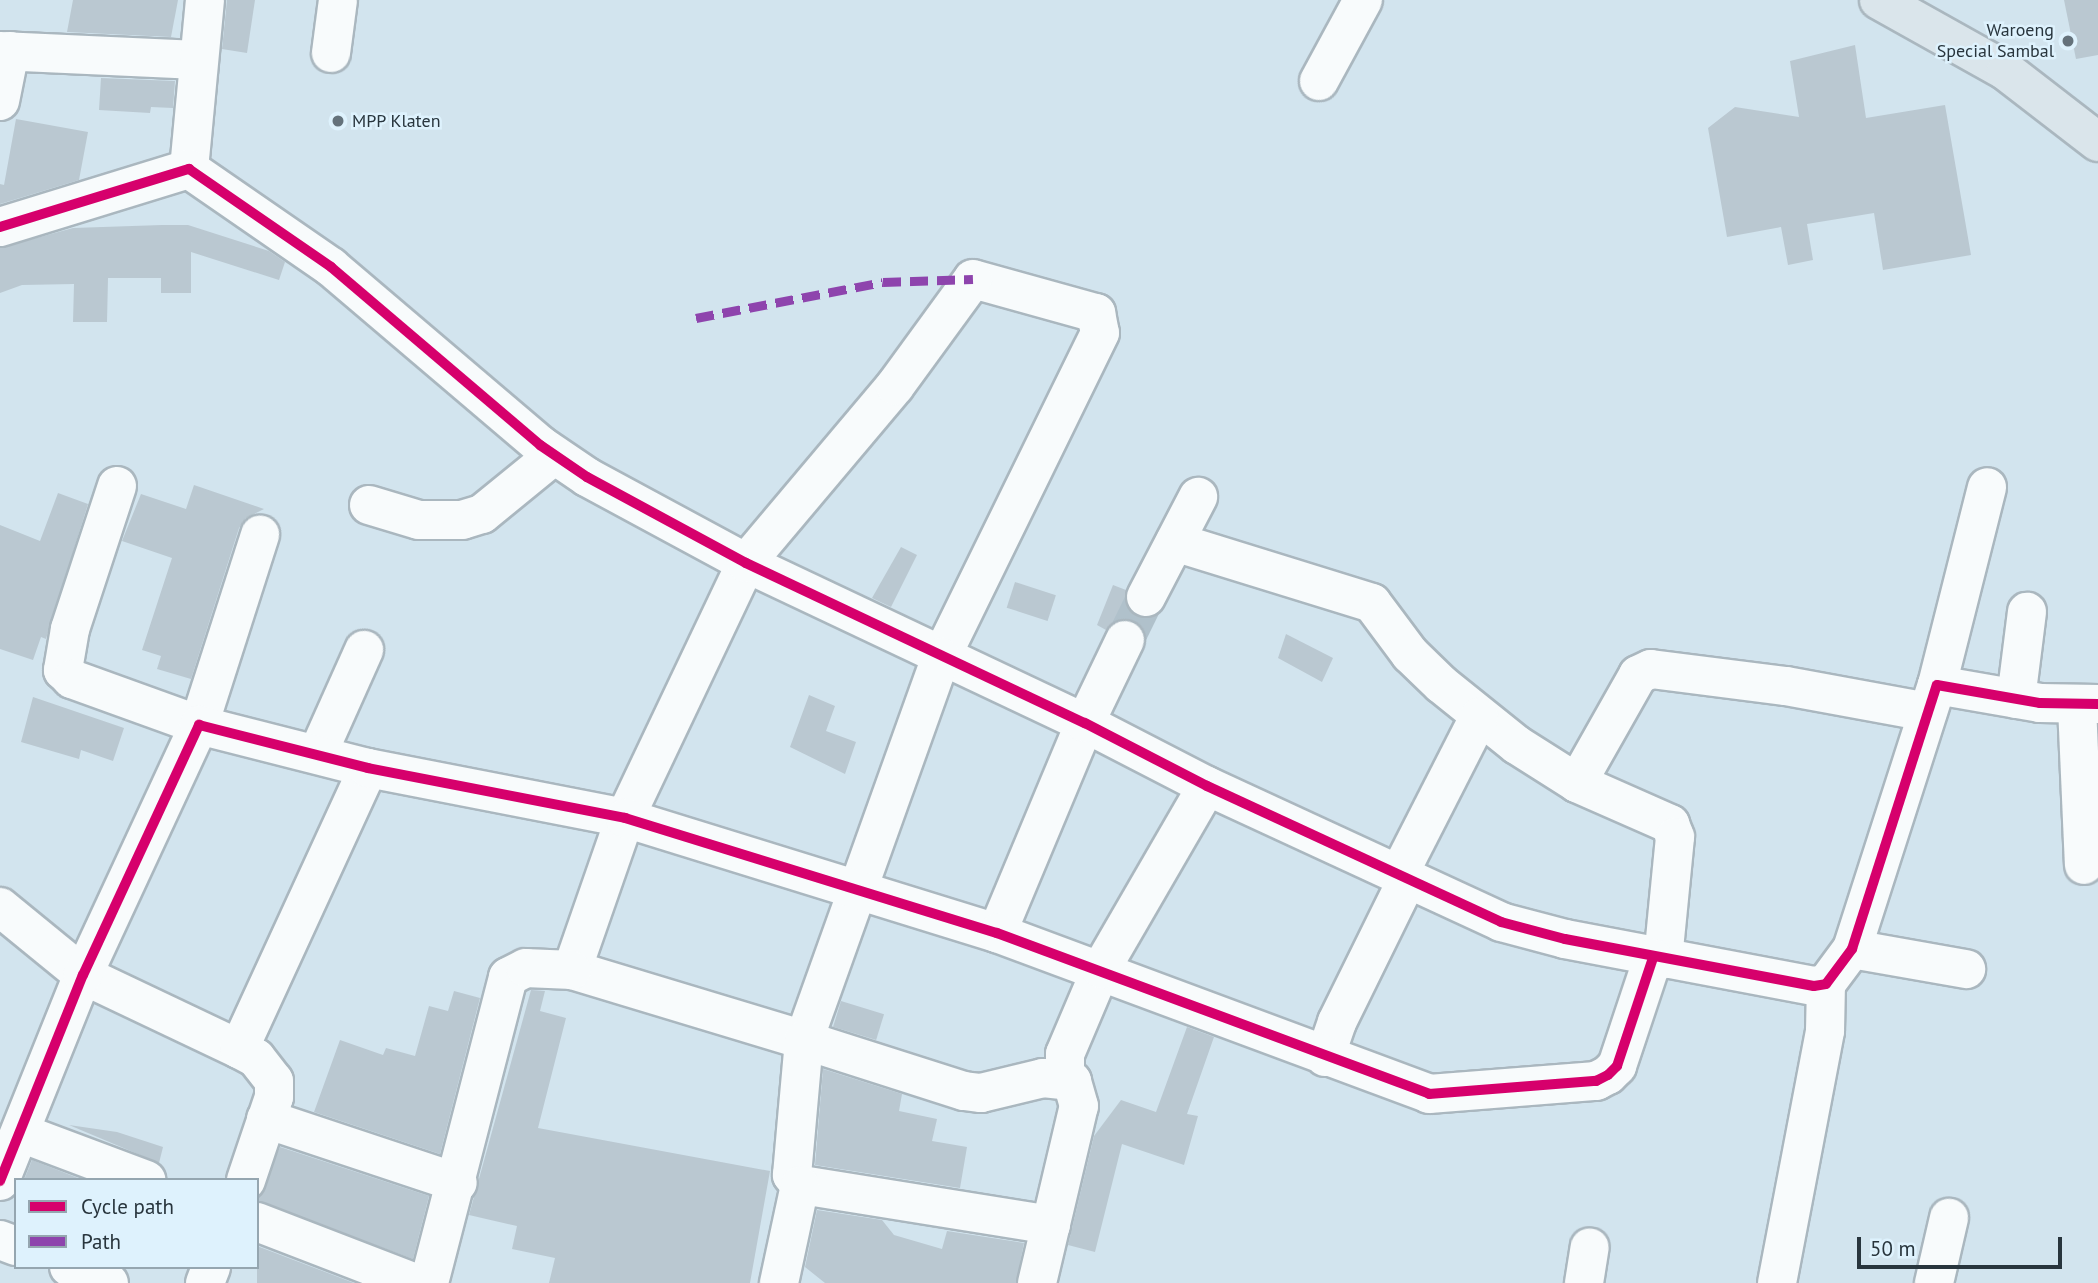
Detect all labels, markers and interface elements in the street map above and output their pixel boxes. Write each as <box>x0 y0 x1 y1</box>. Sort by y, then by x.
place label: Waroeng Special Sambal <box>1937 20 2054 62</box>
marker: Waroeng Special Sambal <box>2060 33 2076 49</box>
place label: MPP Klaten <box>352 110 441 132</box>
marker: MPP Klaten <box>330 113 346 129</box>
legend <box>14 1178 259 1269</box>
text: Cycle path <box>81 1193 174 1220</box>
scale bar <box>1860 1224 2065 1268</box>
text: Path <box>81 1228 121 1255</box>
text: 50 m <box>1870 1235 1916 1262</box>

